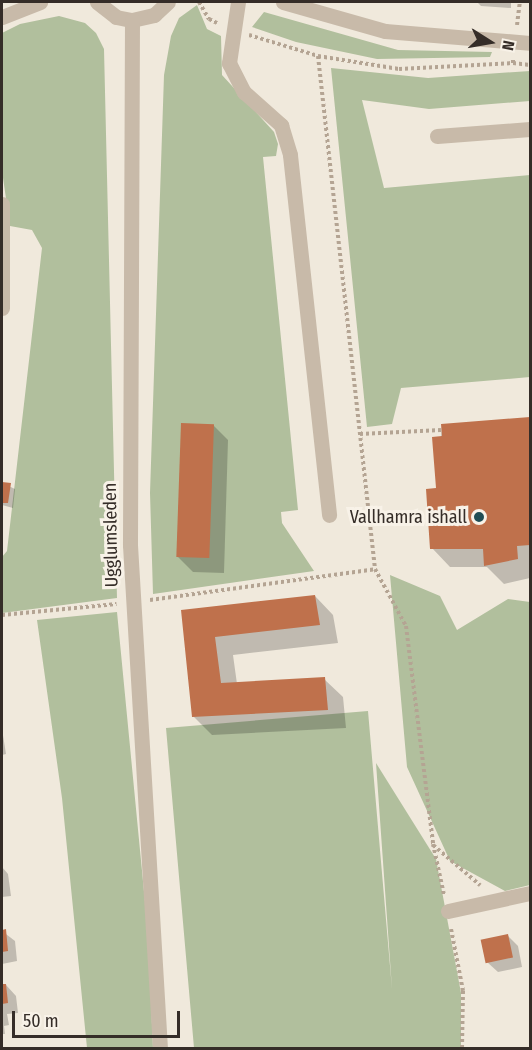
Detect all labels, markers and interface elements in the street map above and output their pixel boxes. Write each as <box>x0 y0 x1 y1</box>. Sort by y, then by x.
north arrow <box>460 12 520 72</box>
text: N <box>498 39 518 52</box>
street label: Ugglumsleden <box>99 482 123 588</box>
place label: Vallhamra ishall <box>350 506 467 528</box>
marker: Vallhamra ishall <box>472 510 486 524</box>
scale bar <box>15 999 183 1037</box>
text: 50 m <box>23 1010 59 1032</box>

